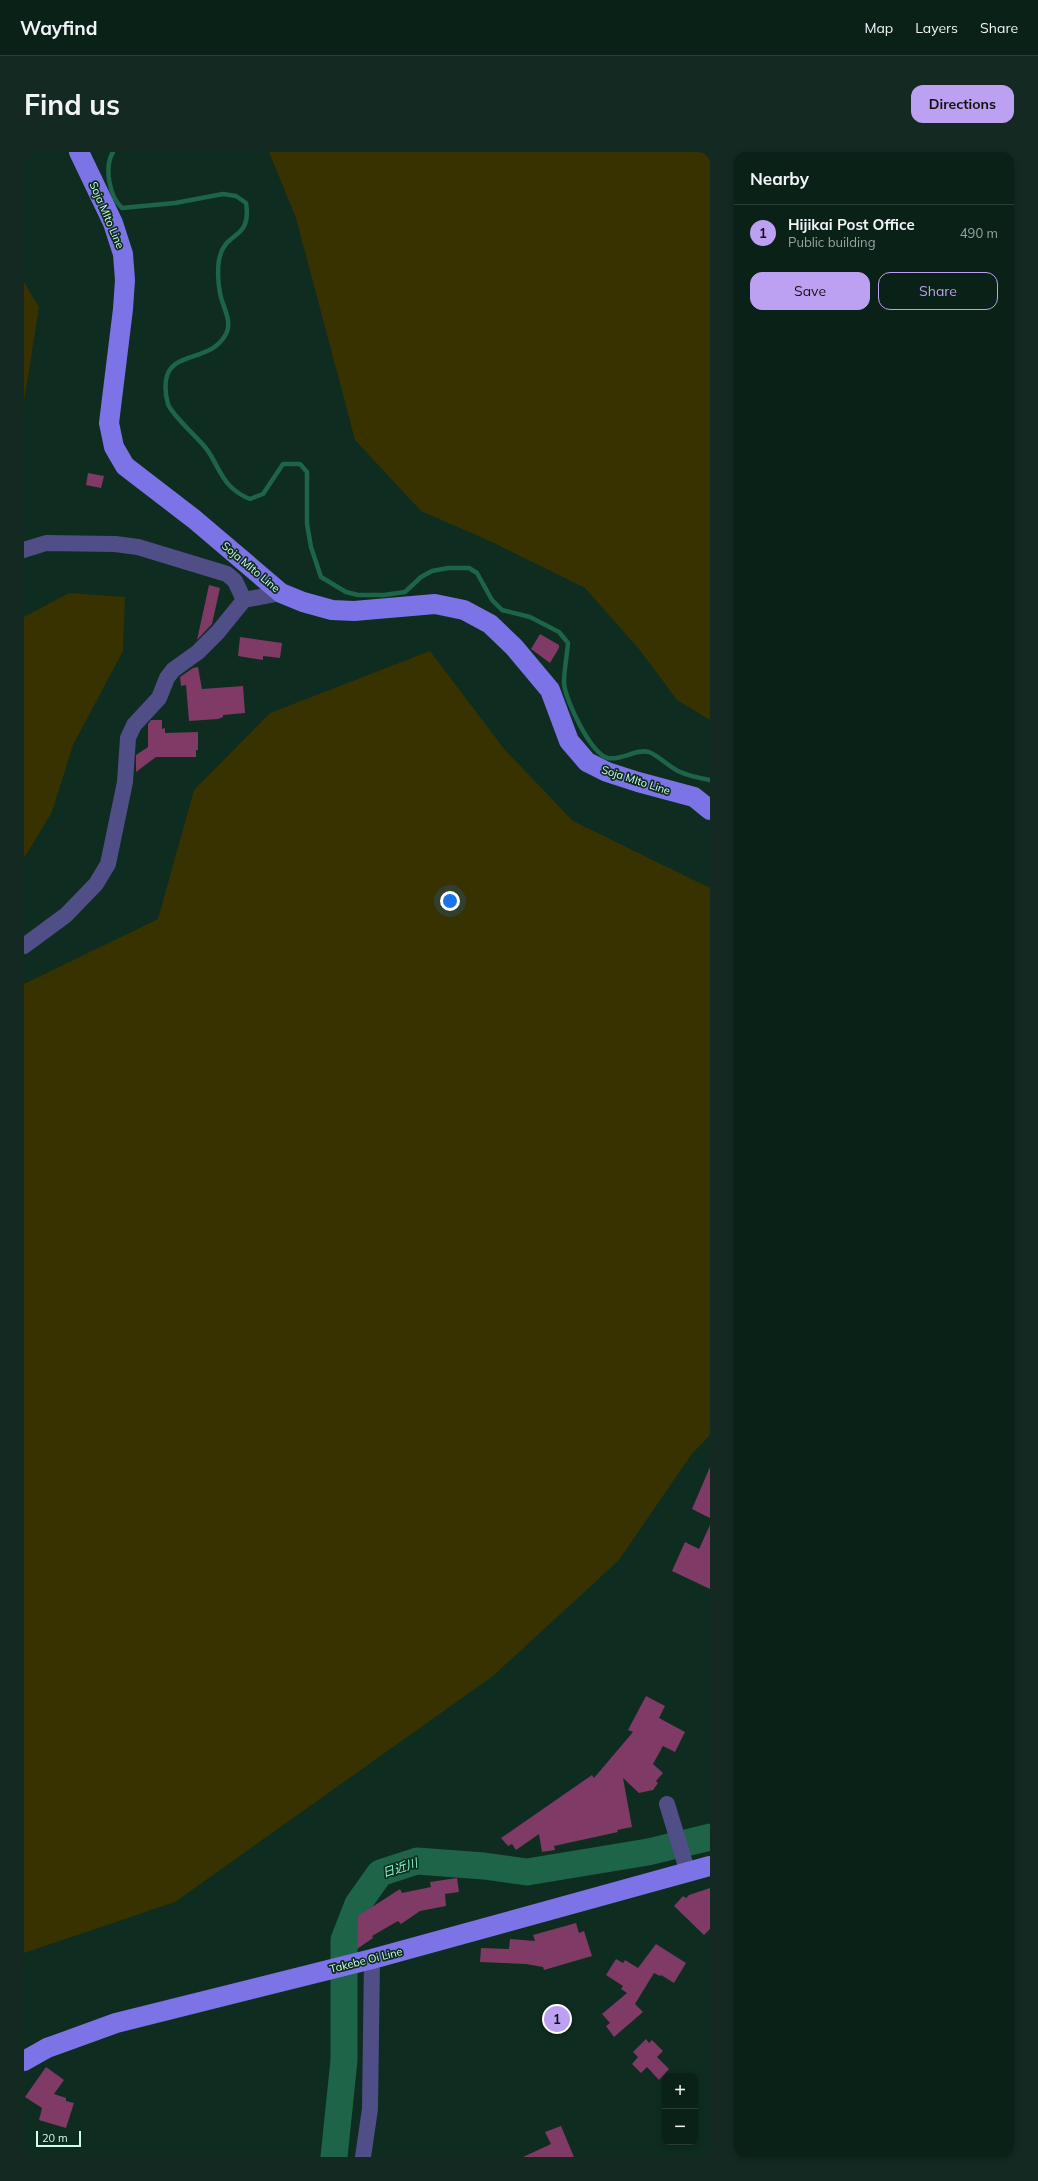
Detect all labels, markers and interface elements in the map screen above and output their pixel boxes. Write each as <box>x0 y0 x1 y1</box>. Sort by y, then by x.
text: Wayfind <box>20 16 97 40</box>
text: Map <box>864 19 893 37</box>
text: Layers <box>915 19 958 37</box>
text: Share <box>980 19 1018 37</box>
button: Directions <box>911 85 1014 123</box>
text: Find us <box>24 87 120 122</box>
text: Nearby <box>750 168 809 189</box>
street label: Soja MIto Line <box>87 179 127 251</box>
text: Hijikai Post Office <box>788 215 915 234</box>
text: 1 <box>759 225 767 241</box>
text: 490 m <box>960 225 998 241</box>
text: Public building <box>788 234 876 250</box>
button: Save <box>750 272 870 310</box>
button: Share <box>878 272 998 310</box>
street label: Soja MIto Line <box>219 539 283 595</box>
street label: Soja MIto Line <box>600 762 672 798</box>
your location <box>440 891 460 911</box>
water label: 日近川 <box>380 1854 421 1880</box>
street label: Takebe Oi Line <box>328 1944 404 1976</box>
pin: 1 <box>544 2004 570 2034</box>
map controls <box>662 2073 698 2145</box>
button: + <box>662 2073 698 2109</box>
button: − <box>662 2109 698 2145</box>
scale bar <box>36 2129 81 2148</box>
text: 20 m <box>42 2131 68 2145</box>

